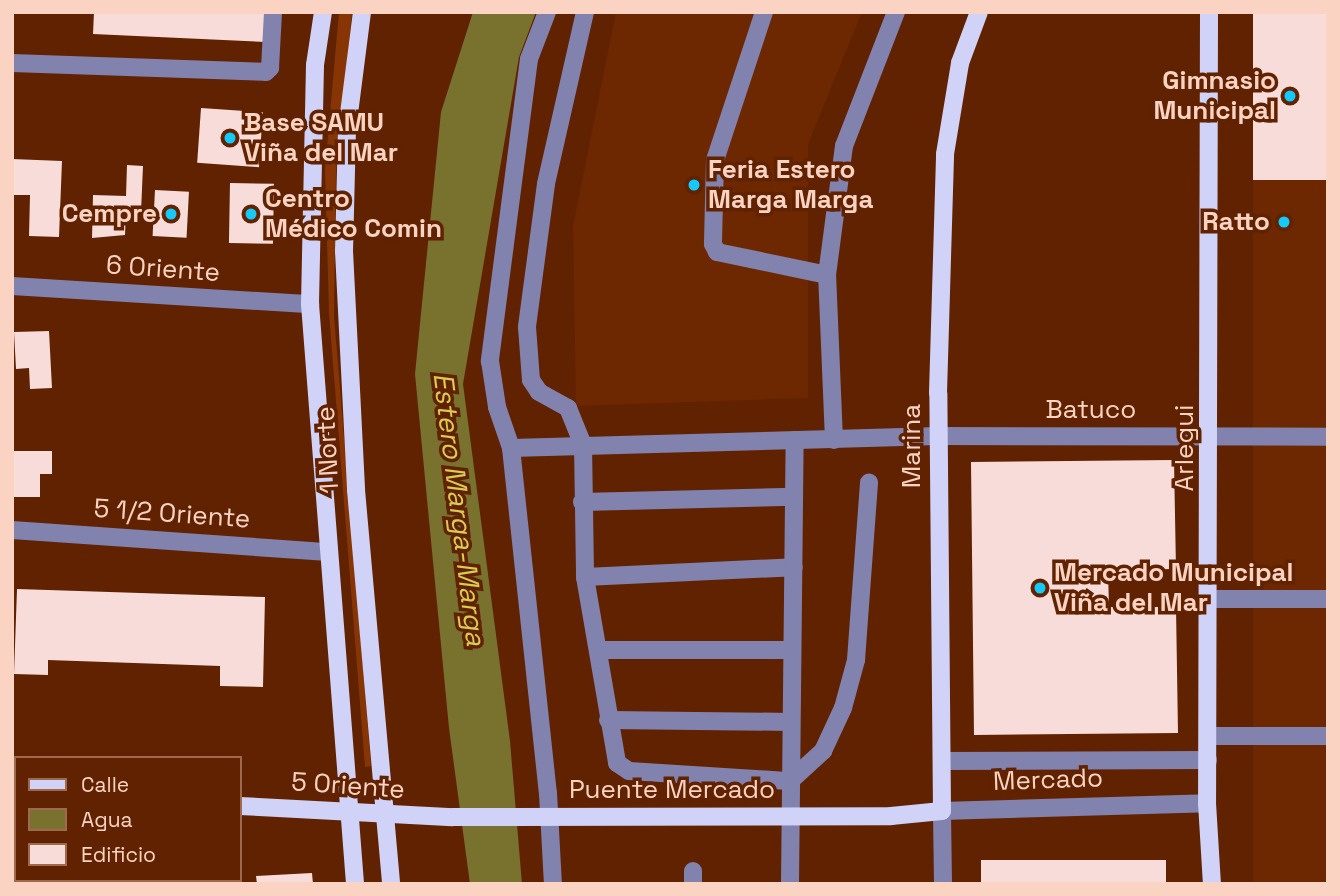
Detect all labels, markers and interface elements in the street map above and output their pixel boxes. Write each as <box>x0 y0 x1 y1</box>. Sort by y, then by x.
place label: Gimnasio Municipal <box>1153 65 1276 126</box>
marker: Gimnasio Municipal <box>1282 88 1298 104</box>
place label: Base SAMU Viña del Mar <box>244 107 398 168</box>
marker: Base SAMU Viña del Mar <box>222 130 238 146</box>
place label: Feria Estero Marga Marga <box>708 154 873 216</box>
marker: Feria Estero Marga Marga <box>686 177 702 193</box>
place label: Centro Médico Comin <box>265 183 442 244</box>
place label: Cempre <box>62 198 157 230</box>
marker: Cempre <box>163 206 179 222</box>
marker: Centro Médico Comin <box>243 206 259 222</box>
place label: Ratto <box>1202 206 1270 238</box>
marker: Ratto <box>1276 214 1292 230</box>
street label: 6 Oriente <box>105 249 221 289</box>
water label: Estero Marga-Marga <box>427 370 493 648</box>
street label: Batuco <box>1046 394 1136 426</box>
street label: Marina <box>896 404 928 488</box>
street label: 1 Norte <box>310 405 346 495</box>
street label: Arlegui <box>1169 405 1201 491</box>
street label: 5 1/2 Oriente <box>93 493 251 535</box>
place label: Mercado Municipal Viña del Mar <box>1054 557 1293 618</box>
marker: Mercado Municipal Viña del Mar <box>1032 580 1048 596</box>
legend <box>14 756 242 882</box>
street label: Mercado <box>992 762 1104 798</box>
street label: 5 Oriente <box>290 766 406 806</box>
text: Calle <box>81 771 129 798</box>
street label: Puente Mercado <box>569 774 775 806</box>
text: Agua <box>81 806 133 833</box>
text: Edificio <box>81 841 156 868</box>

